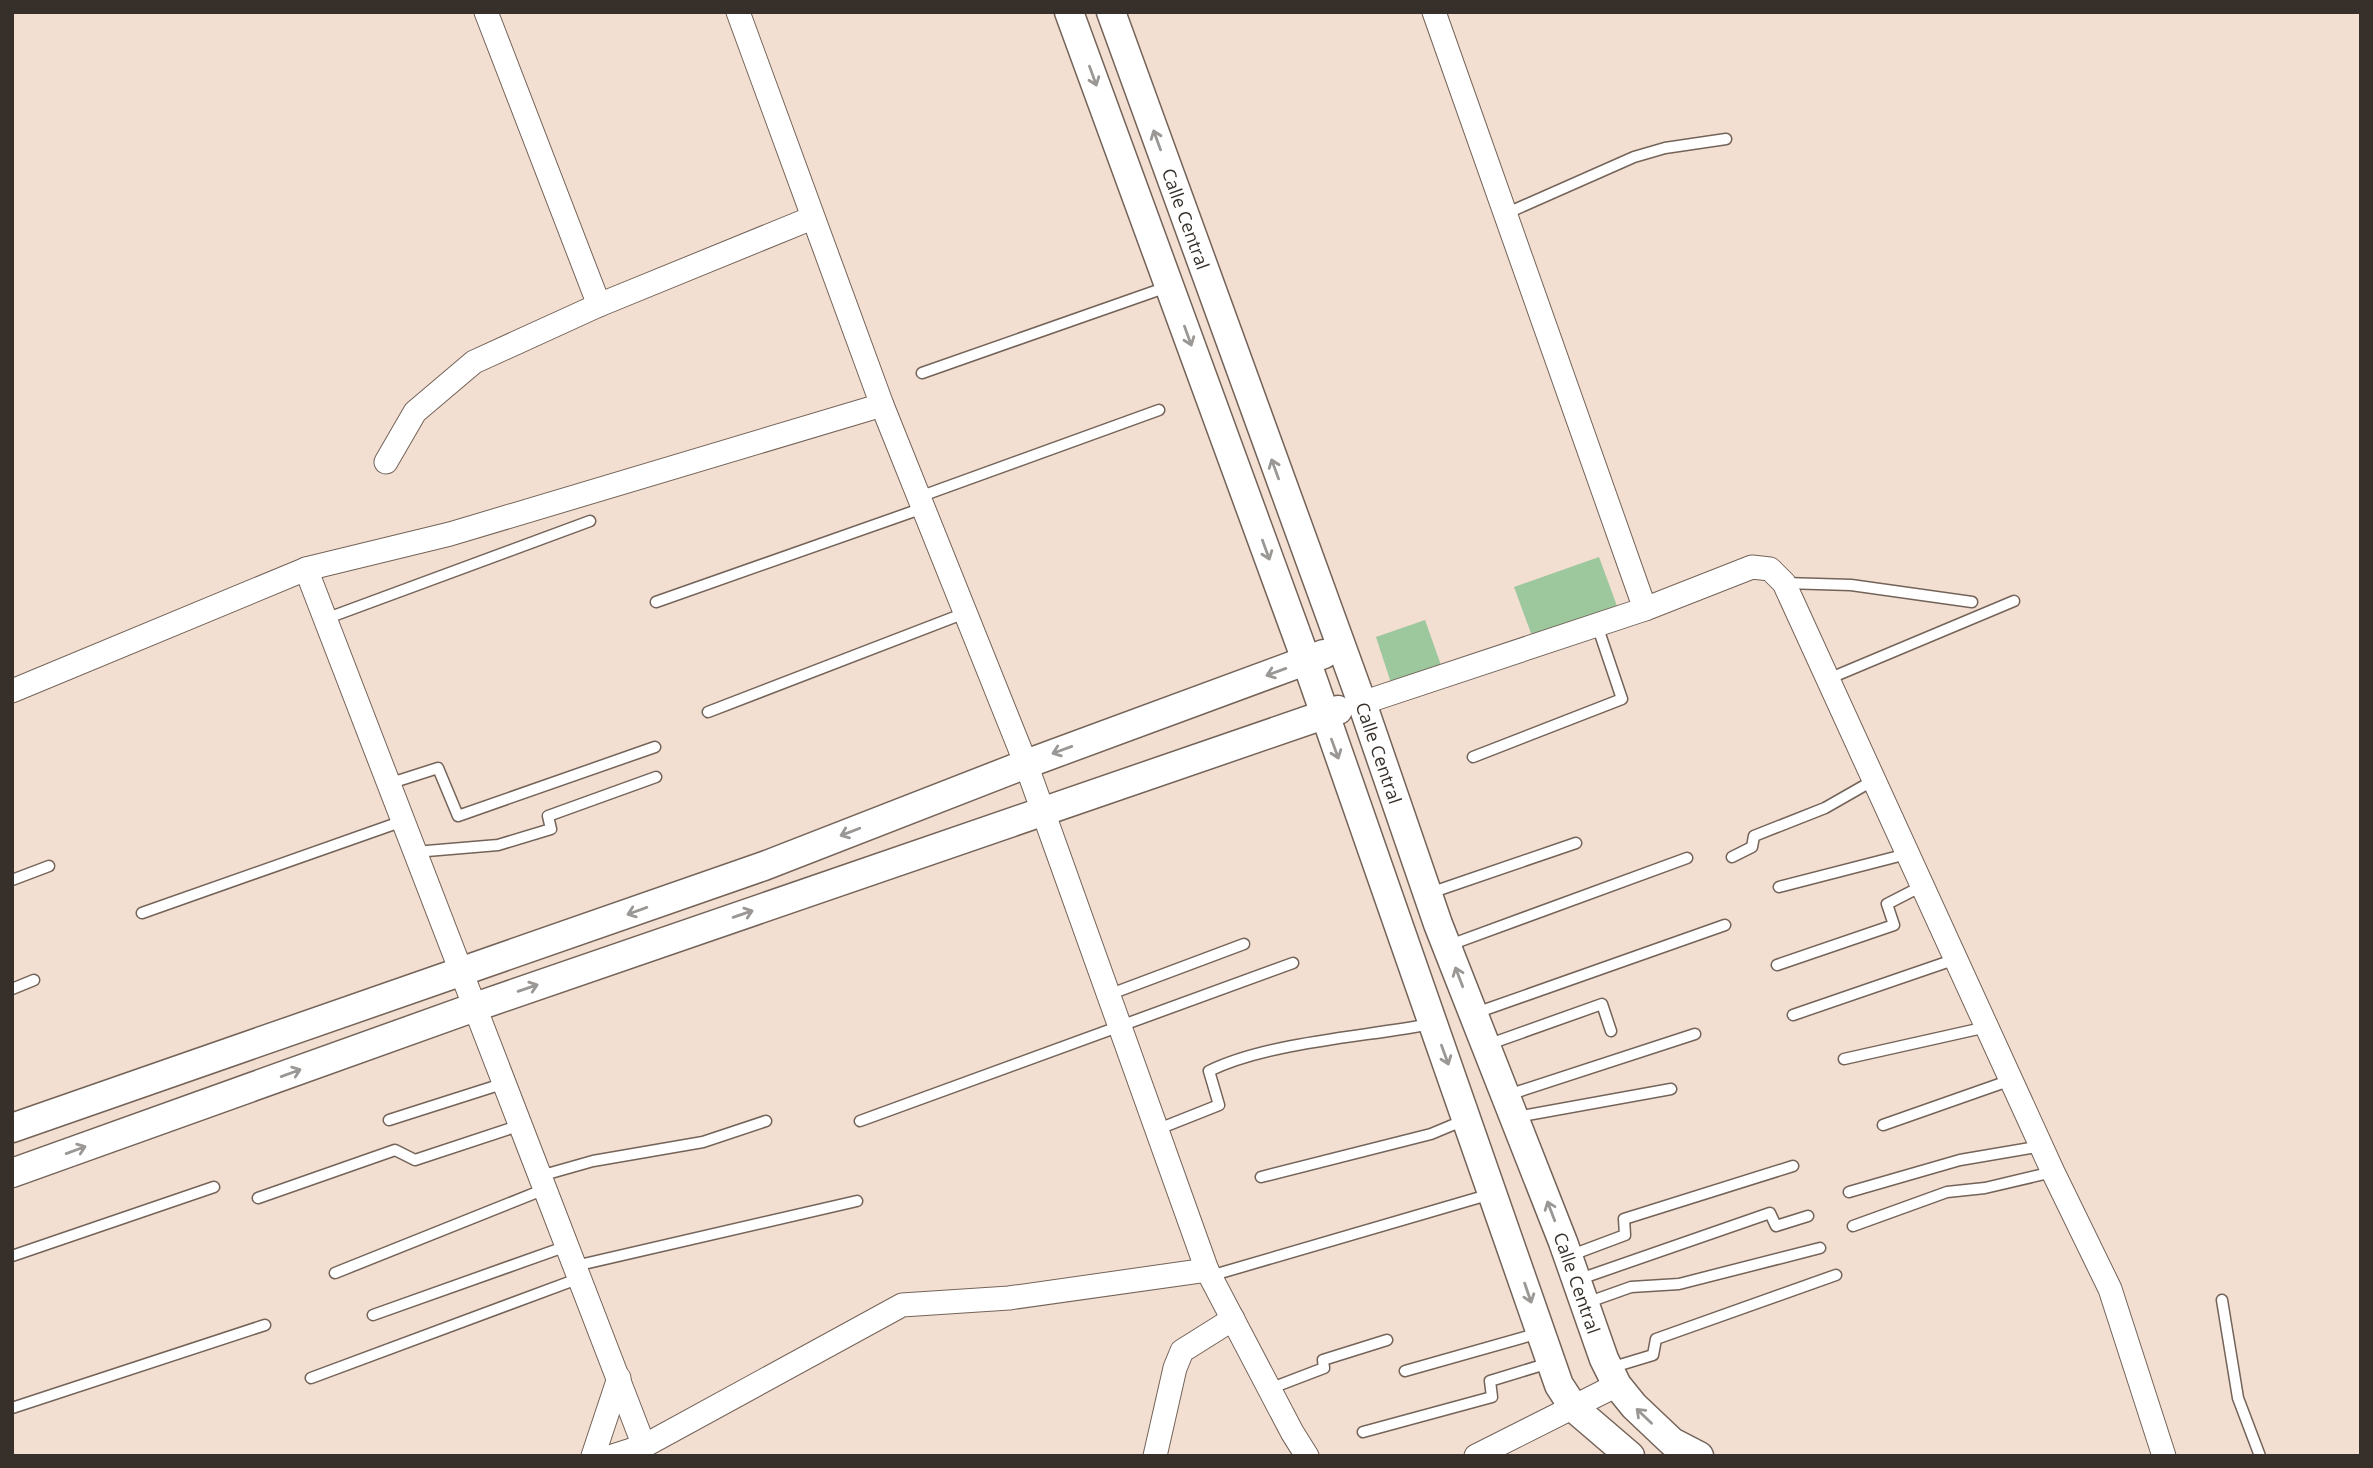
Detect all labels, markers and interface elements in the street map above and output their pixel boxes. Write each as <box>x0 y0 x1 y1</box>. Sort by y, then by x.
one-way arrow <box>1088 65 1100 87</box>
one-way arrow <box>1150 129 1162 151</box>
street label: Calle Central <box>1157 165 1216 273</box>
one-way arrow <box>1182 325 1195 347</box>
one-way arrow <box>1267 459 1280 481</box>
one-way arrow <box>1260 538 1273 560</box>
one-way arrow <box>1265 666 1287 679</box>
street label: Calle Central <box>1351 699 1408 807</box>
one-way arrow <box>1330 737 1342 759</box>
one-way arrow <box>1052 745 1074 758</box>
one-way arrow <box>840 827 862 840</box>
one-way arrow <box>627 906 648 919</box>
one-way arrow <box>732 907 754 920</box>
one-way arrow <box>1451 966 1464 988</box>
one-way arrow <box>517 981 539 994</box>
one-way arrow <box>1440 1043 1452 1065</box>
one-way arrow <box>279 1066 301 1078</box>
one-way arrow <box>65 1142 87 1155</box>
one-way arrow <box>1544 1201 1557 1223</box>
street label: Calle Central <box>1548 1229 1606 1337</box>
one-way arrow <box>1523 1281 1535 1303</box>
one-way arrow <box>1636 1407 1653 1424</box>

